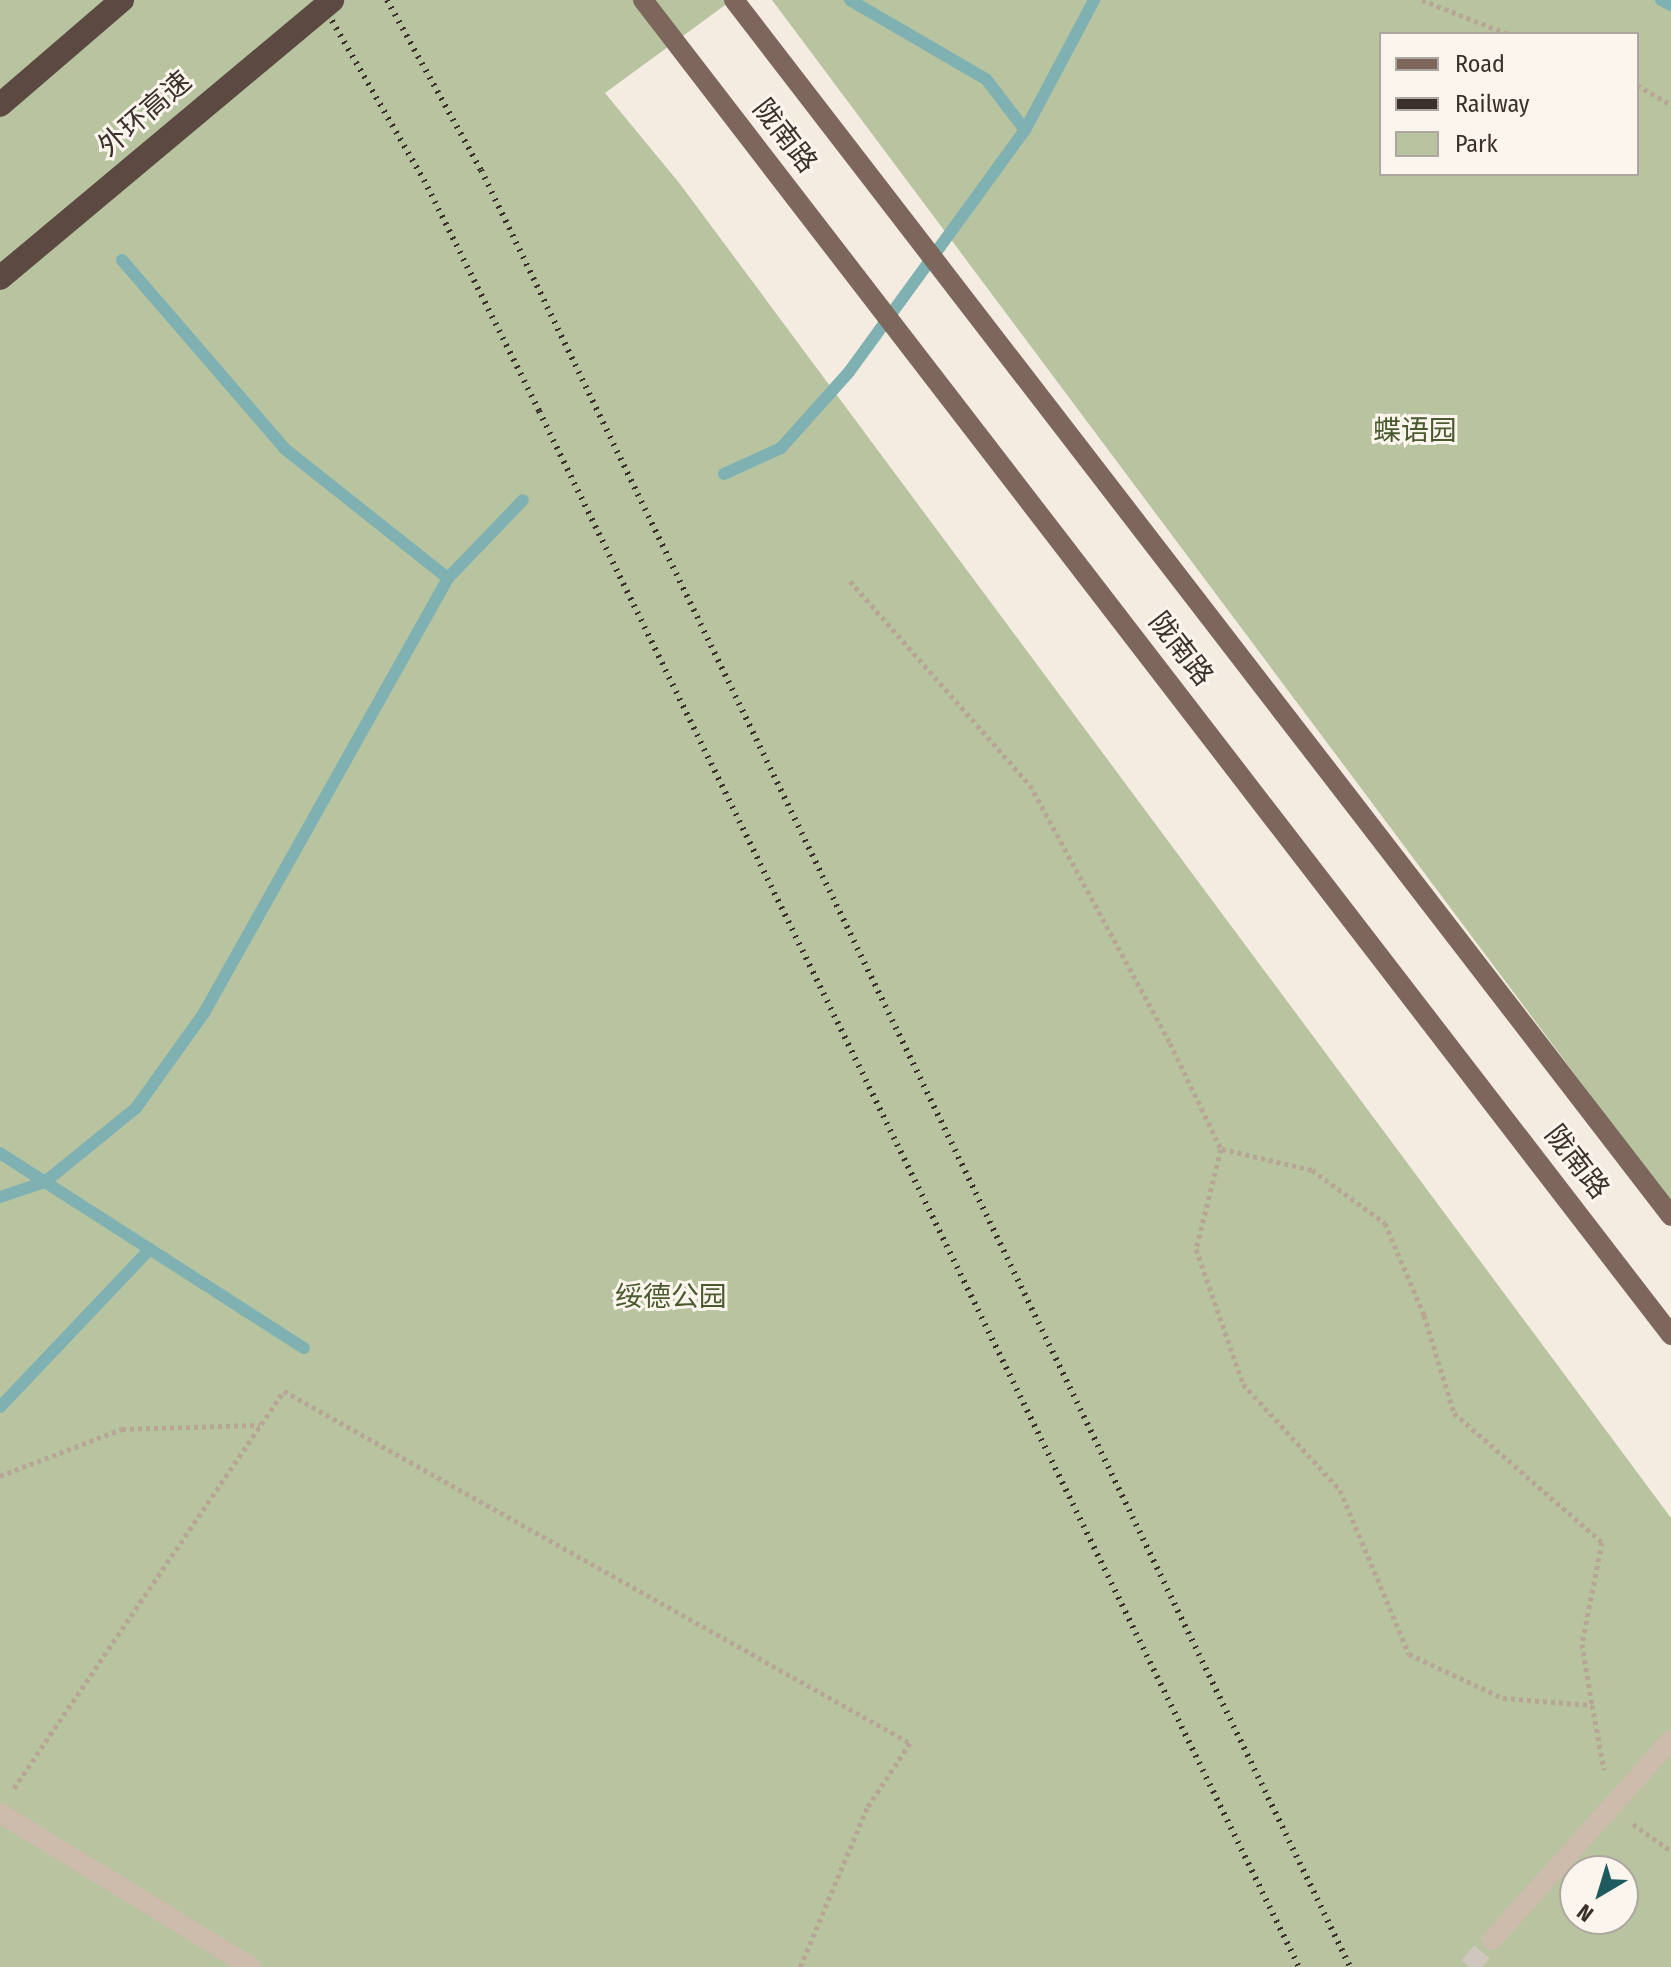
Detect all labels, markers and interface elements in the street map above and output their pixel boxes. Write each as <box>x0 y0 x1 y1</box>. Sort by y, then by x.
legend <box>1379 32 1639 176</box>
text: Road <box>1455 50 1505 78</box>
street label: 外环高速 <box>92 65 198 163</box>
text: Railway <box>1455 90 1530 118</box>
street label: 陇南路 <box>746 93 824 179</box>
text: Park <box>1455 130 1498 158</box>
park label: 蝶语园 <box>1373 414 1457 448</box>
street label: 陇南路 <box>1142 606 1220 692</box>
street label: 陇南路 <box>1538 1119 1616 1205</box>
park label: 绥德公园 <box>615 1280 727 1314</box>
north arrow <box>1559 1855 1639 1935</box>
text: N <box>1572 1898 1599 1927</box>

